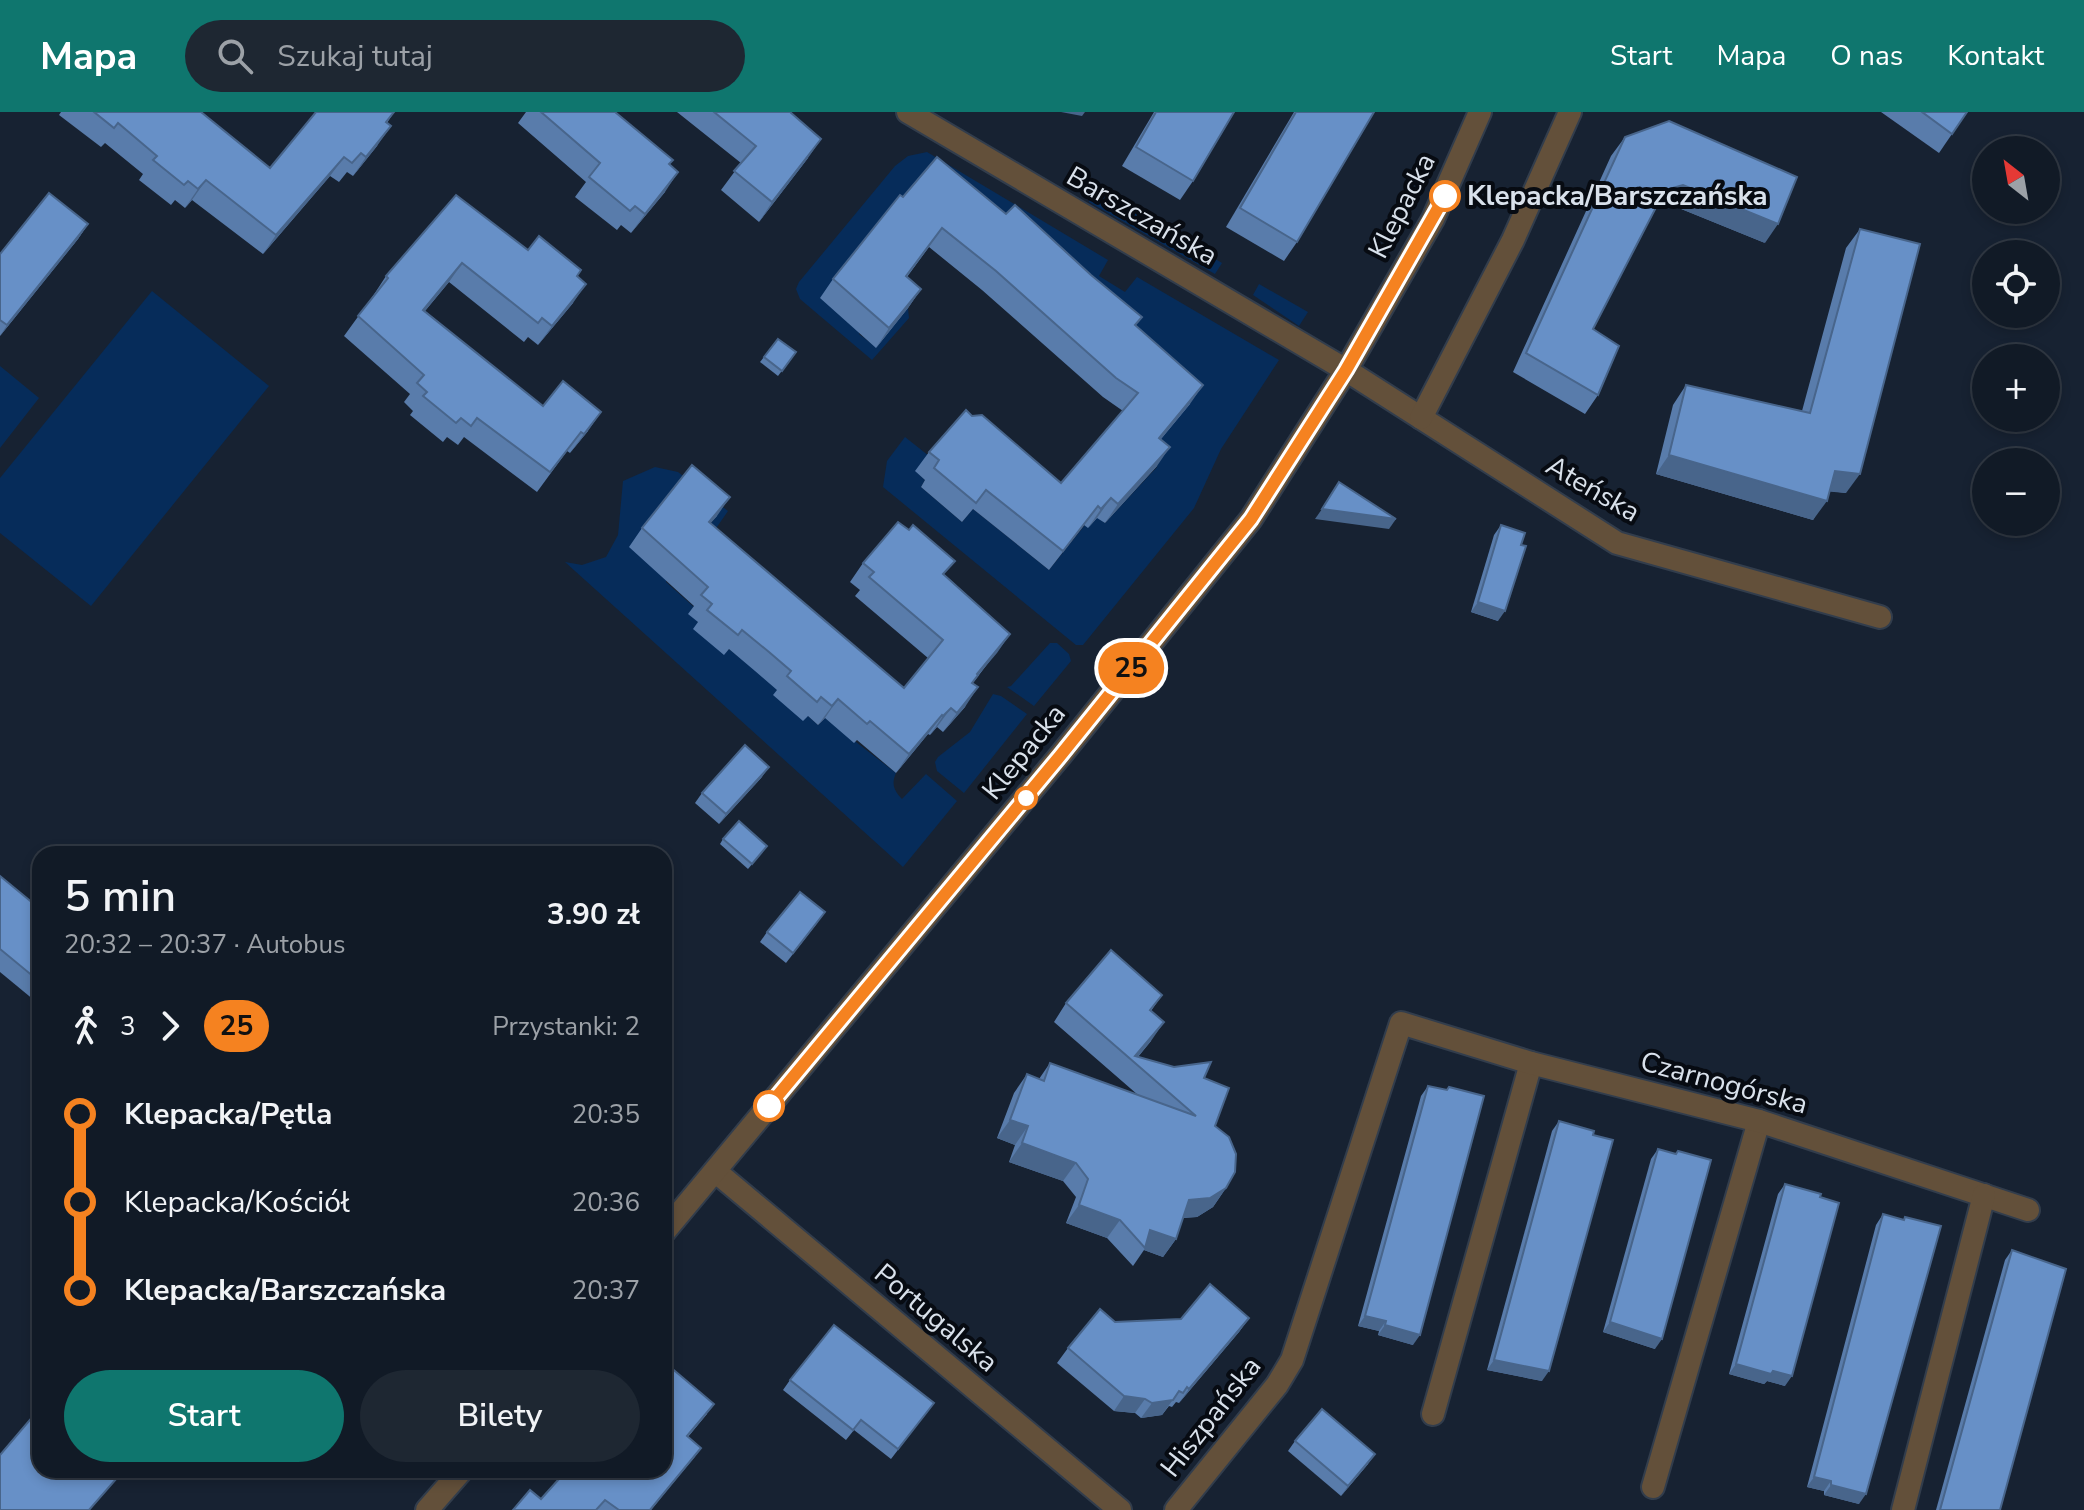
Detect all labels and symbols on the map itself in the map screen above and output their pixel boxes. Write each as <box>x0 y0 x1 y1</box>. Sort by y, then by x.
north arrow <box>1972 136 2060 224</box>
street label: Klepacka <box>1359 147 1445 265</box>
street label: Barszczańska <box>1060 157 1224 275</box>
place label: Klepacka/Barszczańska <box>1467 177 1768 215</box>
marker: Klepacka/Barszczańska <box>1430 181 1460 211</box>
street label: Ateńska <box>1539 447 1647 531</box>
line badge: 25 <box>1095 642 1167 694</box>
street label: Klepacka <box>974 696 1074 808</box>
unlabelled marker <box>1015 787 1037 809</box>
street label: Czarnogórska <box>1636 1042 1812 1124</box>
unlabelled marker <box>754 1091 784 1121</box>
street label: Portugalska <box>866 1255 1006 1381</box>
street label: Hiszpańska <box>1152 1349 1270 1485</box>

